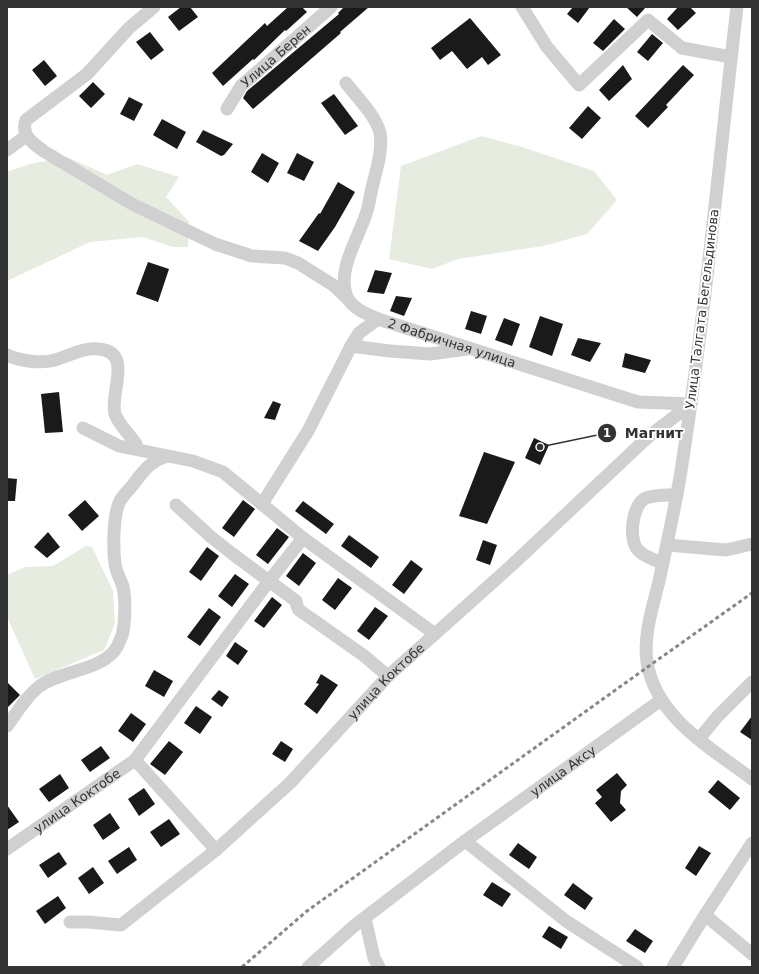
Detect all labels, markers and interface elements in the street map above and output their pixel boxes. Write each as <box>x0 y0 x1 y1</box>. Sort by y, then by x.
street label: Улица Берен <box>238 21 313 90</box>
street label: Улица Талгата Бегельдинова <box>682 208 722 410</box>
street label: 2 Фабричная улица <box>386 315 518 370</box>
callout: Магнит <box>597 420 692 446</box>
text: Магнит <box>625 425 684 441</box>
text: 1 <box>603 426 611 440</box>
street label: улица Коктобе <box>345 640 427 722</box>
street label: улица Аксу <box>527 742 599 799</box>
street label: улица Коктобе <box>31 765 123 836</box>

